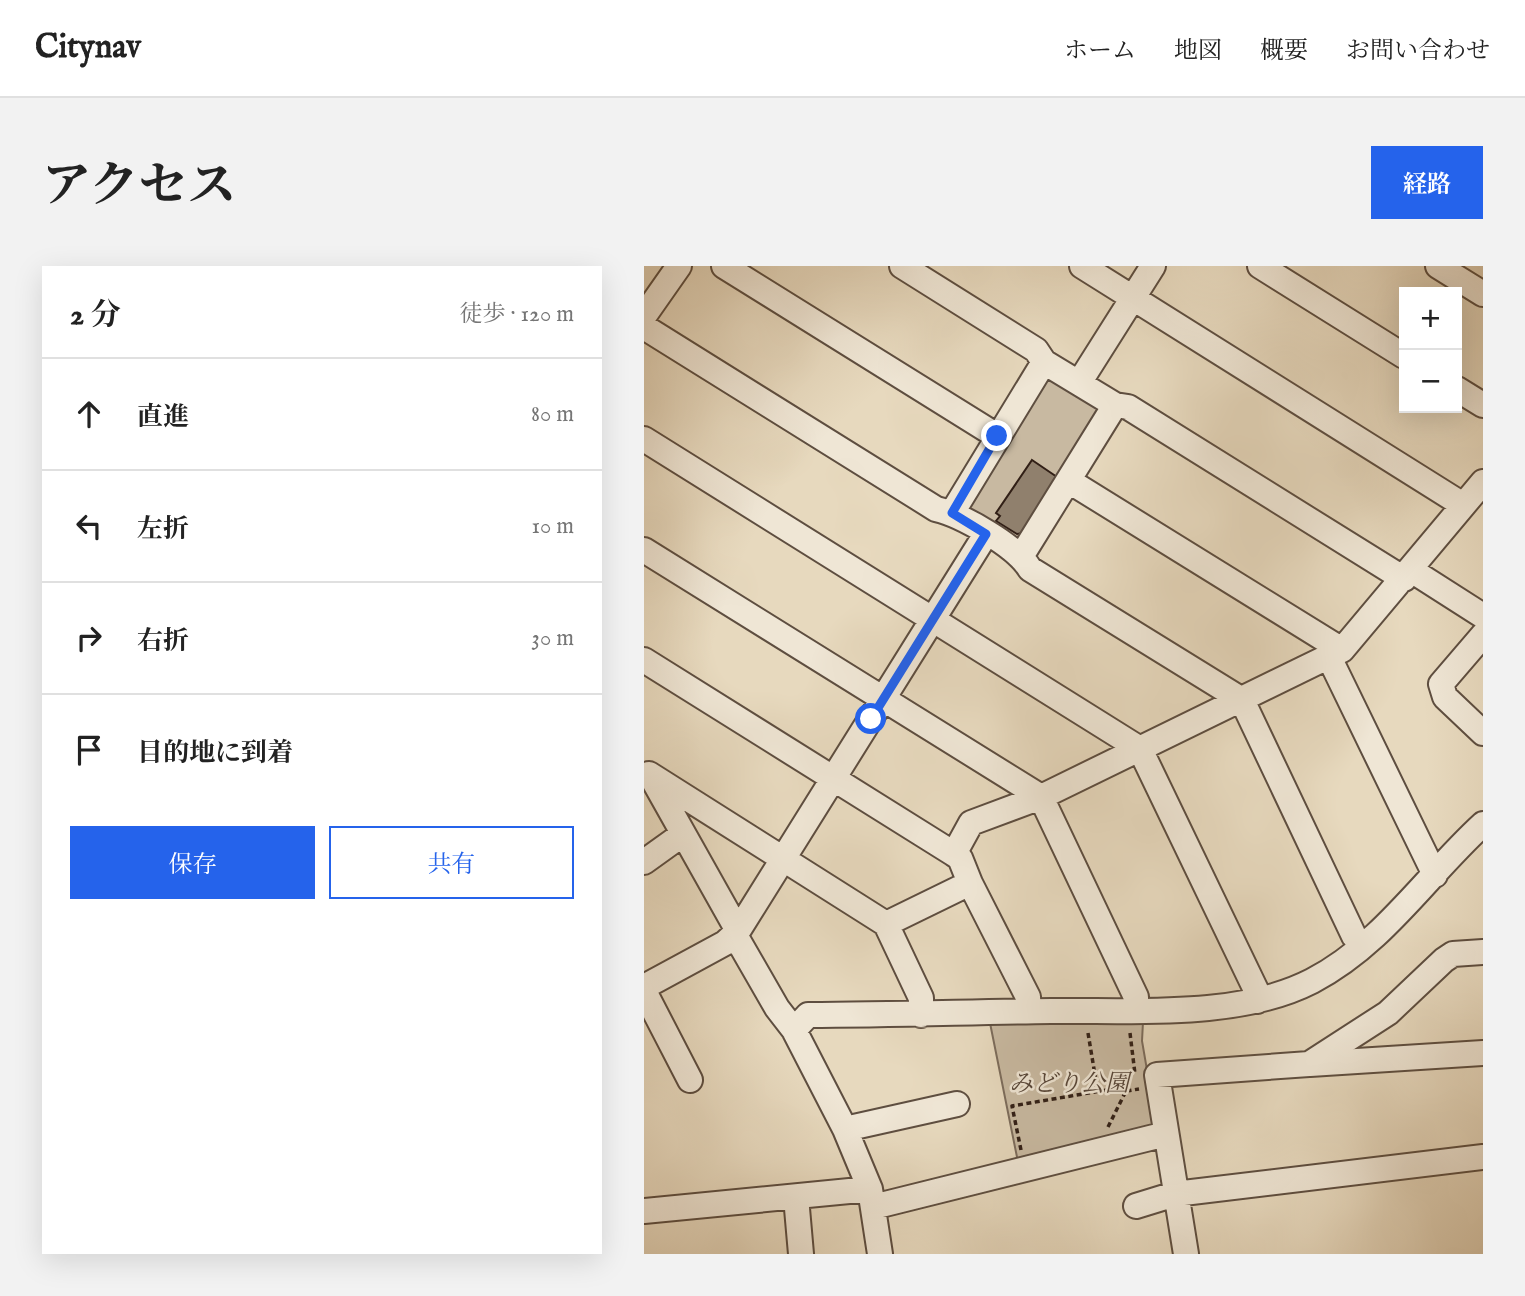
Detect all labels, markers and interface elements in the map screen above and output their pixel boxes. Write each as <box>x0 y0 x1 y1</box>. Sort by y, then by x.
text: Citynav <box>35 27 141 69</box>
text: ホーム <box>1064 36 1136 67</box>
text: 地図 <box>1174 36 1222 67</box>
text: 概要 <box>1260 36 1308 67</box>
text: お問い合わせ <box>1346 36 1490 67</box>
button: 経路 <box>1371 146 1483 219</box>
text: アクセス <box>42 157 237 219</box>
map controls <box>1399 287 1462 413</box>
button: + <box>1399 287 1462 350</box>
text: 2 分 <box>70 297 121 335</box>
text: 徒歩 · 120 m <box>459 300 574 329</box>
button: − <box>1399 350 1462 413</box>
icon: ahead <box>70 395 108 433</box>
text: 80 m <box>531 400 574 429</box>
text: 直進 <box>137 401 189 434</box>
route end <box>981 420 1012 451</box>
icon: left <box>70 507 108 545</box>
text: 10 m <box>531 512 574 541</box>
text: 左折 <box>137 513 189 546</box>
icon: right <box>70 619 108 657</box>
text: 30 m <box>531 624 574 653</box>
text: 右折 <box>137 625 189 658</box>
route start <box>855 703 886 734</box>
icon: arrive <box>70 731 108 769</box>
text: 目的地に到着 <box>137 737 293 770</box>
button: 保存 <box>70 826 315 899</box>
button: 共有 <box>329 826 574 899</box>
park label: みどり公園 <box>1009 1069 1133 1100</box>

